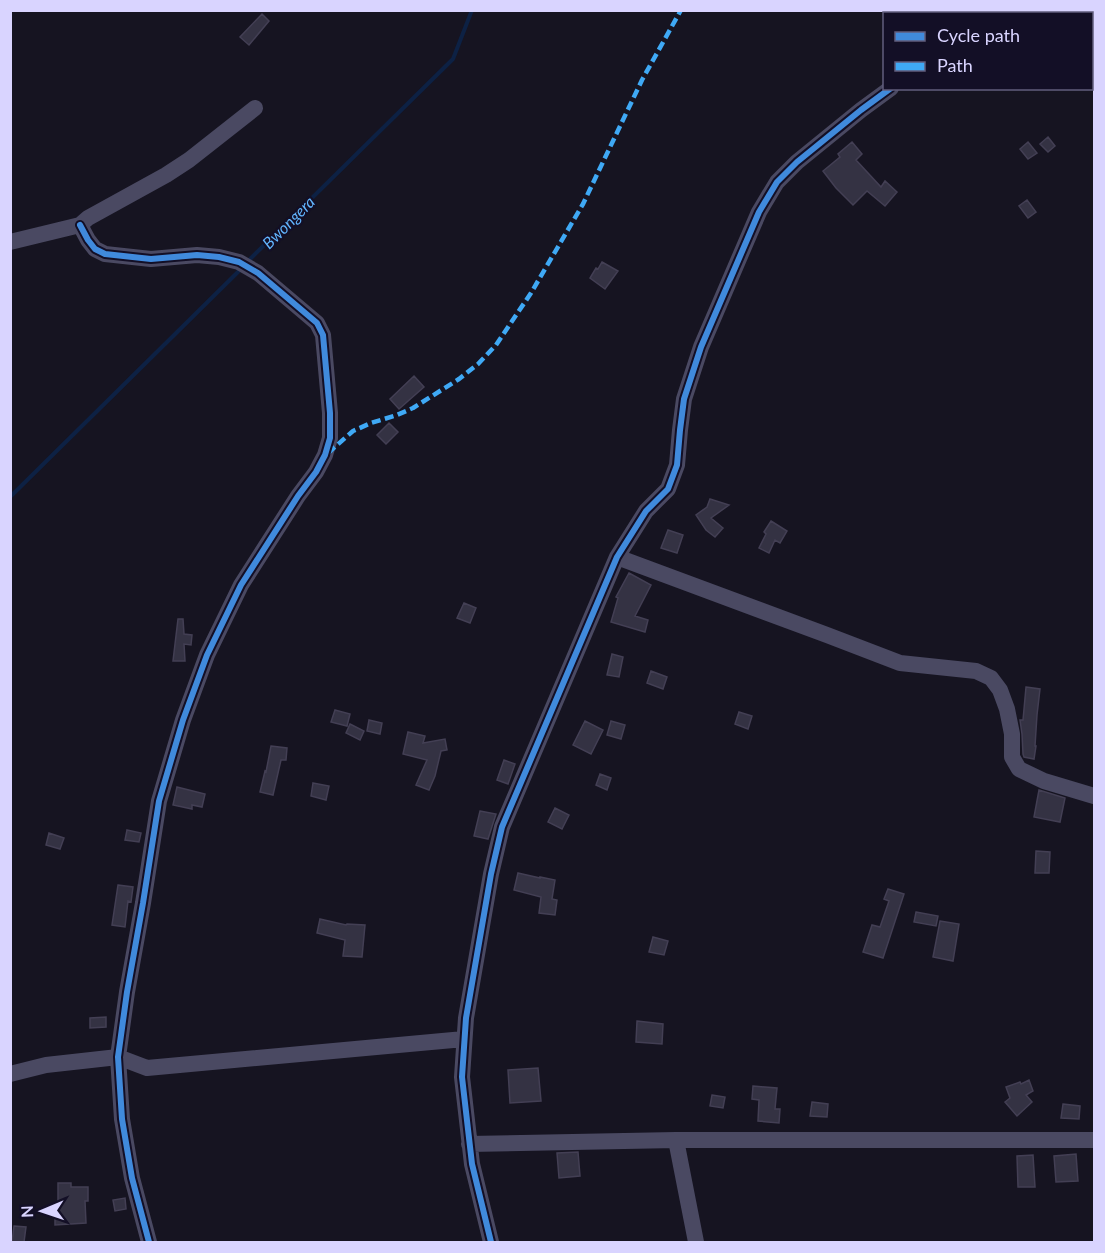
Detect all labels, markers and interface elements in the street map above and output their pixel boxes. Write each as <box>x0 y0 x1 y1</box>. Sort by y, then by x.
legend <box>883 12 1093 90</box>
text: Cycle path <box>937 24 1020 46</box>
text: Path <box>937 54 973 76</box>
water label: Bwongera <box>258 192 318 252</box>
north arrow <box>12 1181 72 1241</box>
text: N <box>17 1205 36 1218</box>

